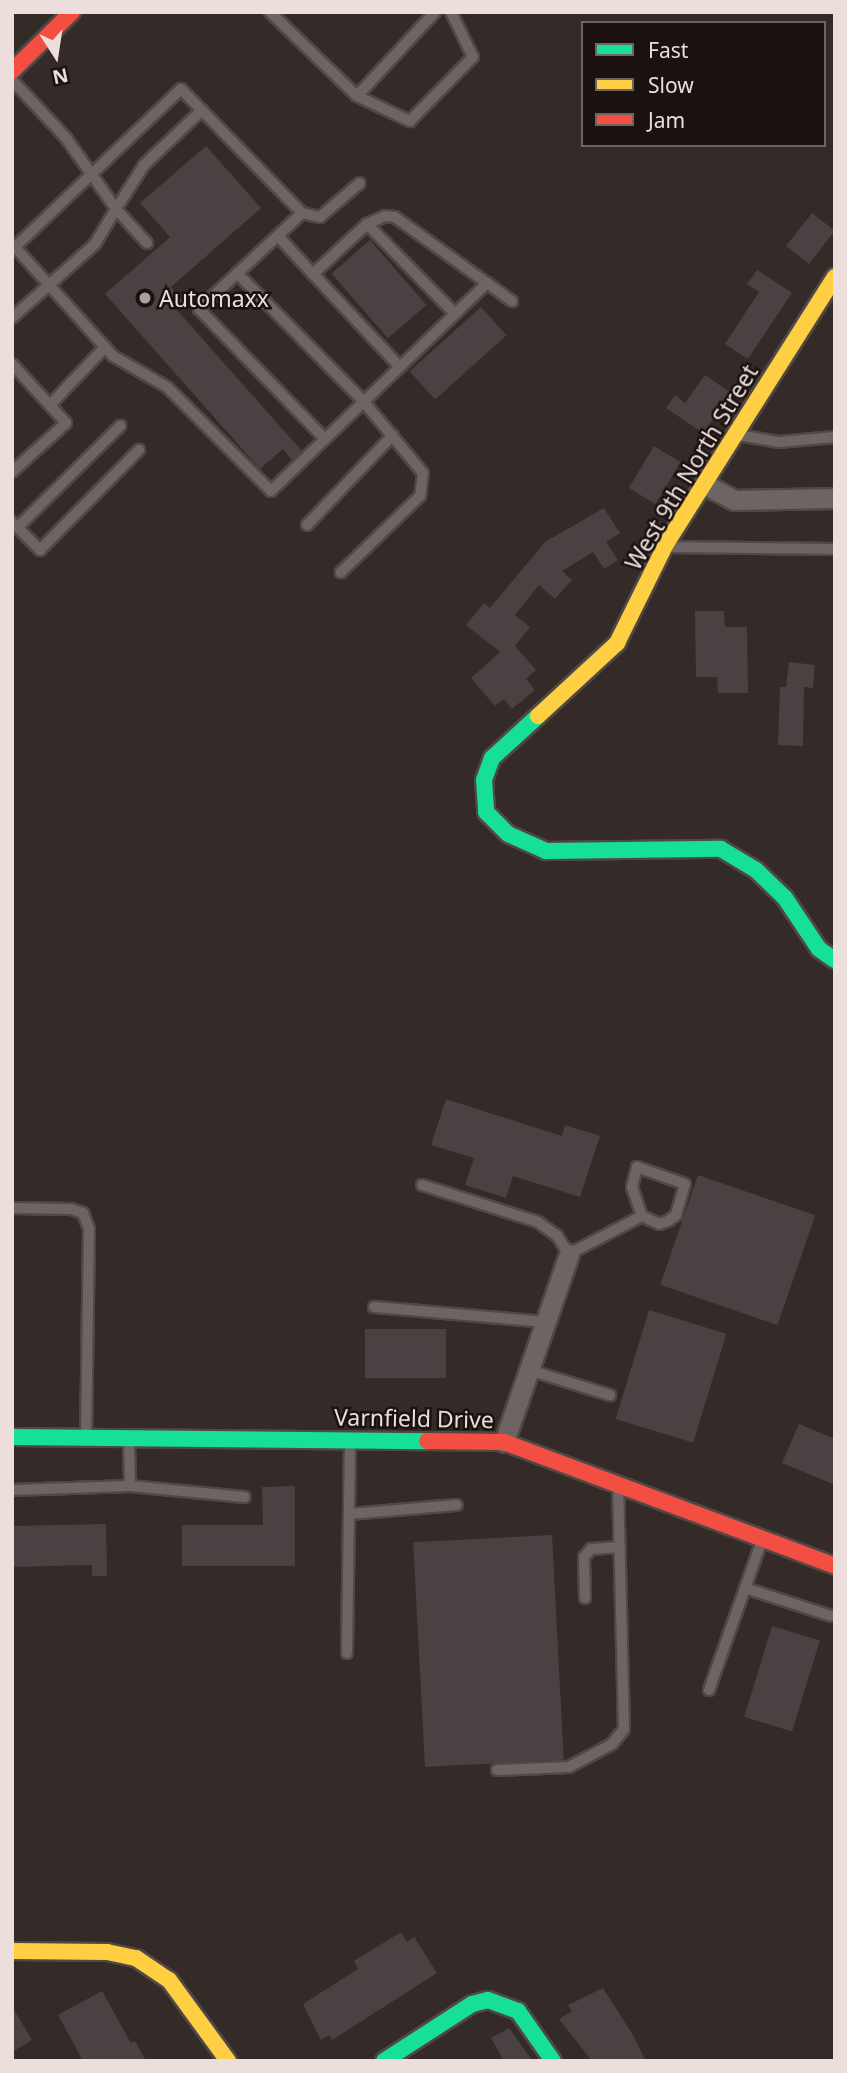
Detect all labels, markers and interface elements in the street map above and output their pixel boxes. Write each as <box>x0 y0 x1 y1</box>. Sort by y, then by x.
north arrow <box>21 21 91 91</box>
legend <box>581 21 826 147</box>
text: Fast <box>648 36 688 64</box>
text: N <box>50 62 71 91</box>
text: Slow <box>648 71 694 99</box>
text: Jam <box>648 106 685 134</box>
place label: Automaxx <box>159 284 269 312</box>
marker: Automaxx <box>137 290 153 306</box>
street label: West 9th North Street <box>619 359 763 575</box>
street label: Varnfield Drive <box>334 1403 494 1433</box>

